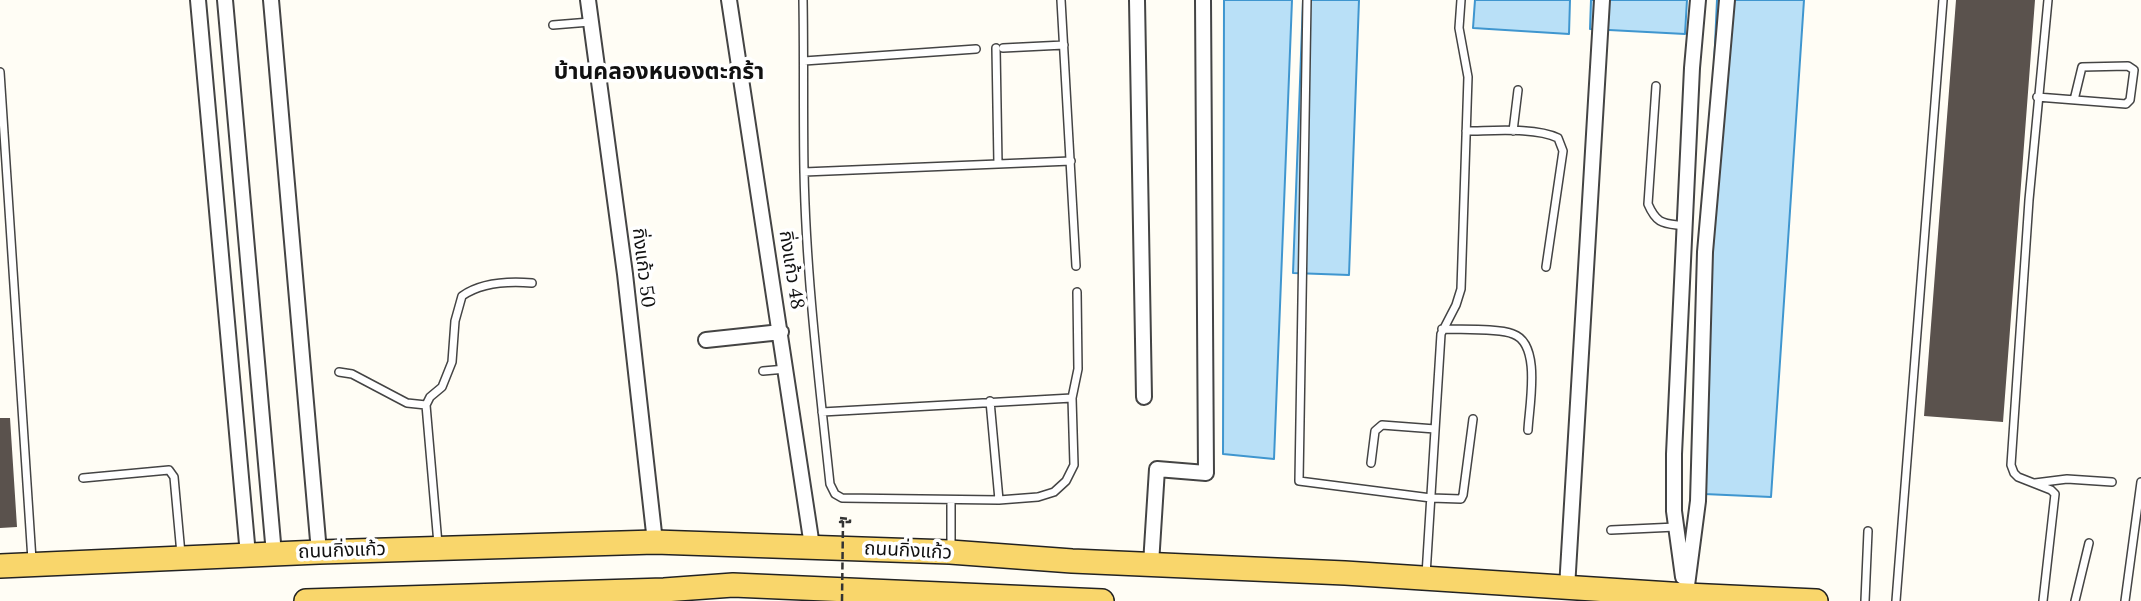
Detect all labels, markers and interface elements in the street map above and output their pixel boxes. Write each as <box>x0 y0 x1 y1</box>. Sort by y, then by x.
district label: บ้านคลองหนองตะกร้า <box>554 58 764 86</box>
street label: กิ่งแก้ว 50 <box>627 227 659 309</box>
street label: กิ่งแก้ว 48 <box>774 229 808 311</box>
street label: ถนนกิ่งแก้ว <box>864 537 952 565</box>
street label: ถนนกิ่งแก้ว <box>298 538 386 564</box>

